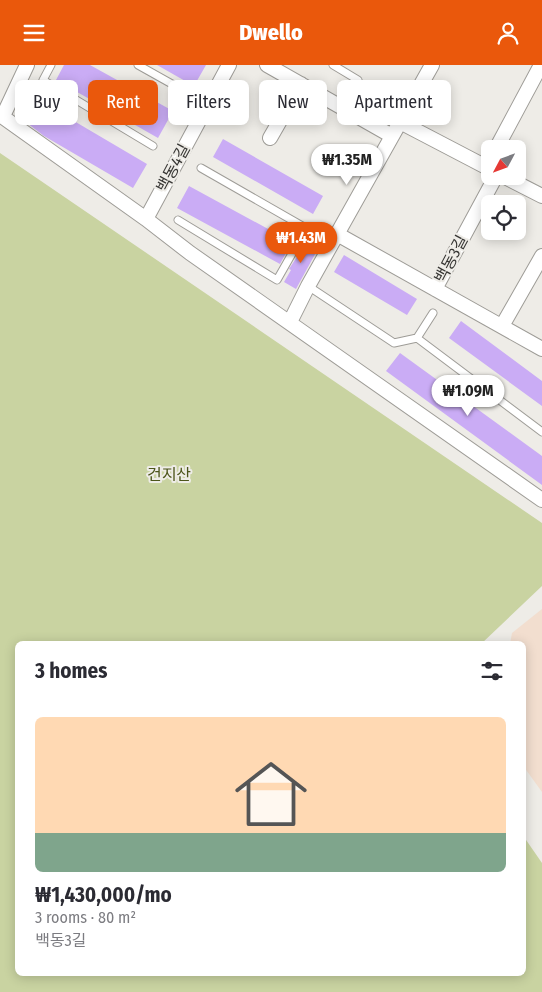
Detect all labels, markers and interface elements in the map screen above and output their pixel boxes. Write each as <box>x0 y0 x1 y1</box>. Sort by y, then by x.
icon: menu <box>20 19 48 47</box>
text: Dwello <box>239 19 303 46</box>
icon: person <box>494 19 522 47</box>
chip: Buy <box>15 80 78 125</box>
chip: Rent <box>88 80 158 125</box>
chip: Filters <box>168 80 249 125</box>
chip: New <box>259 80 327 125</box>
chip: Apartment <box>337 80 451 125</box>
north arrow <box>481 140 526 185</box>
map controls <box>481 140 526 240</box>
street label: 백동4길 <box>152 141 194 195</box>
pin: ₩1.35M <box>306 143 388 186</box>
text: ₩1.35M <box>322 150 372 169</box>
button: locate <box>481 195 526 240</box>
pin: ₩1.43M <box>260 221 342 264</box>
text: ₩1.43M <box>276 228 326 247</box>
street label: 백동3길 <box>431 232 471 286</box>
pin: ₩1.09M <box>427 375 509 417</box>
text: ₩1.09M <box>443 381 493 400</box>
park label: 건지산 <box>147 465 191 484</box>
icon: filters <box>478 657 506 685</box>
text: 3 homes <box>35 658 107 684</box>
icon: home <box>226 749 316 839</box>
text: ₩1,430,000/mo <box>35 882 172 908</box>
text: 3 rooms · 80 m² <box>35 908 136 927</box>
text: 백동3길 <box>35 931 86 950</box>

